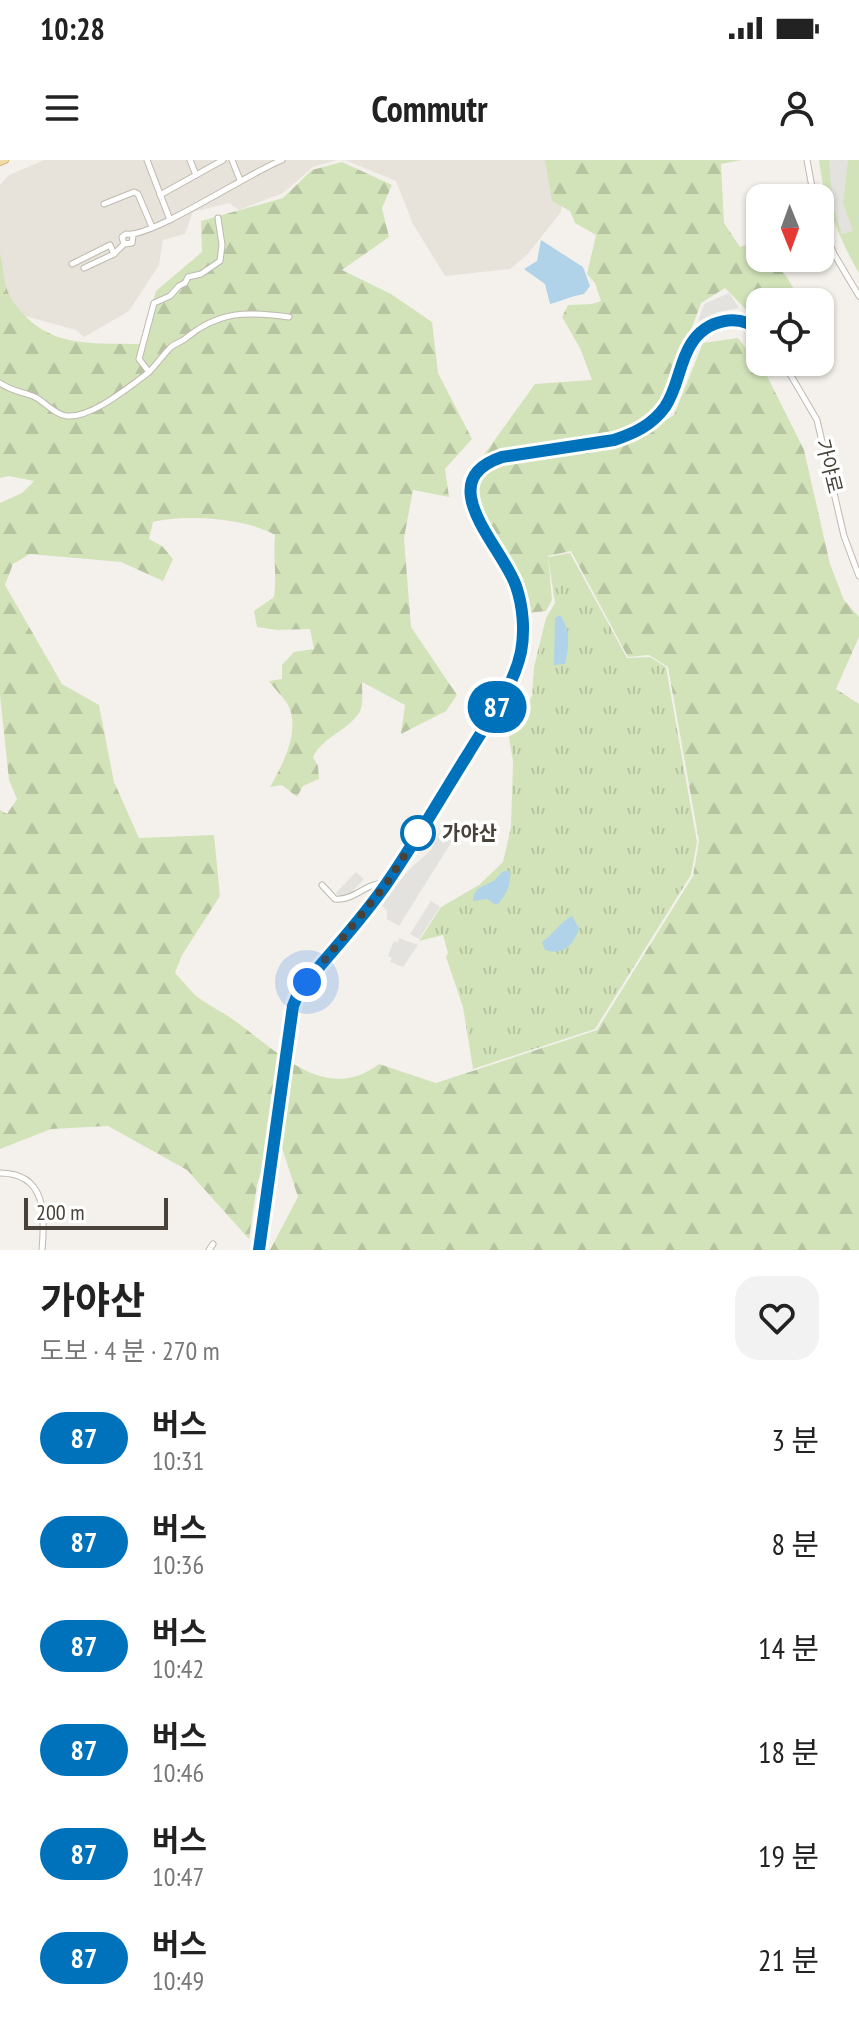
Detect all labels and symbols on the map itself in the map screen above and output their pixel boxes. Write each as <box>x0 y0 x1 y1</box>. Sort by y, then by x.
north arrow <box>746 184 834 272</box>
street label: 가야로 <box>810 436 848 496</box>
line badge: 87 <box>461 681 533 733</box>
marker: 가야산 <box>401 816 435 850</box>
place label: 가야산 <box>442 820 497 846</box>
your location <box>287 962 327 1002</box>
scale bar <box>24 1194 168 1230</box>

